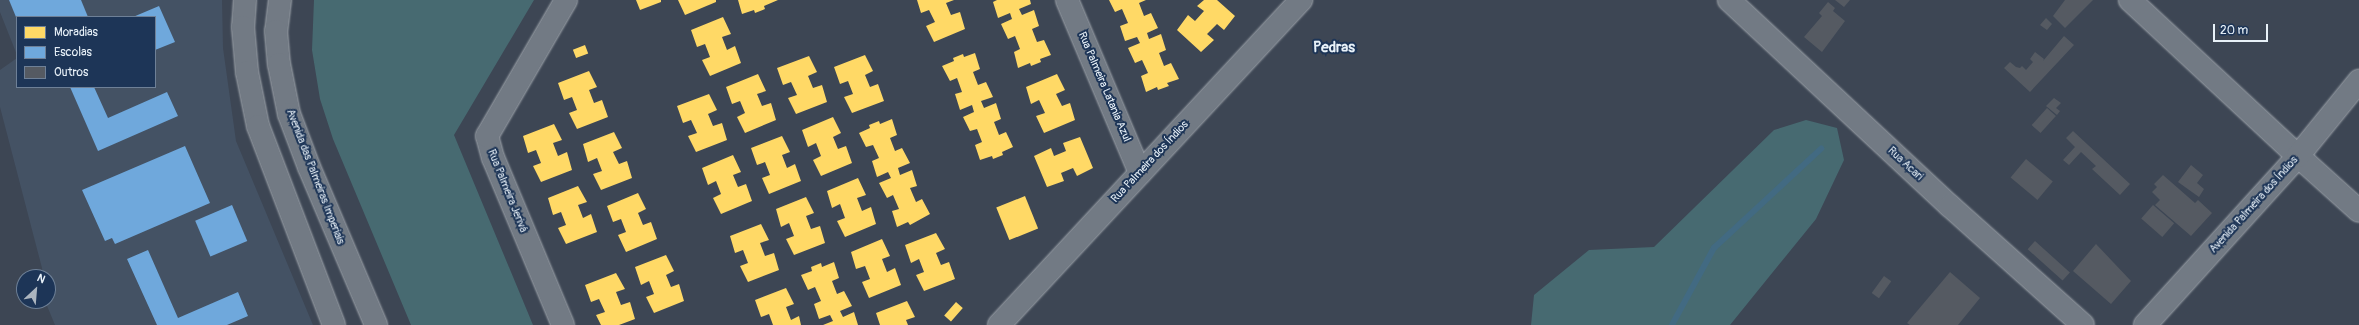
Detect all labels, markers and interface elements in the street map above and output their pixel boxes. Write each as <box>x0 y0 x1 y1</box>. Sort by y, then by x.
legend <box>16 16 156 88</box>
scale bar <box>2215 16 2270 42</box>
text: 20 m <box>2220 23 2248 38</box>
text: Moradias <box>54 25 98 40</box>
street label: Rua Palmeira Latania Azul <box>1075 30 1133 144</box>
district label: Pedras <box>1313 39 1355 57</box>
text: Escolas <box>54 45 92 60</box>
text: Outros <box>54 65 88 80</box>
street label: Avenida das Palmeiras Imperiais <box>283 108 347 246</box>
street label: Rua Palmeira dos Índios <box>1109 118 1191 206</box>
street label: Rua Acari <box>1885 144 1925 184</box>
street label: Rua Palmeira Jerivá <box>484 148 530 234</box>
street label: Avenida Palmeira dos Índios <box>2207 154 2301 256</box>
north arrow <box>16 269 56 309</box>
text: N <box>35 271 47 286</box>

